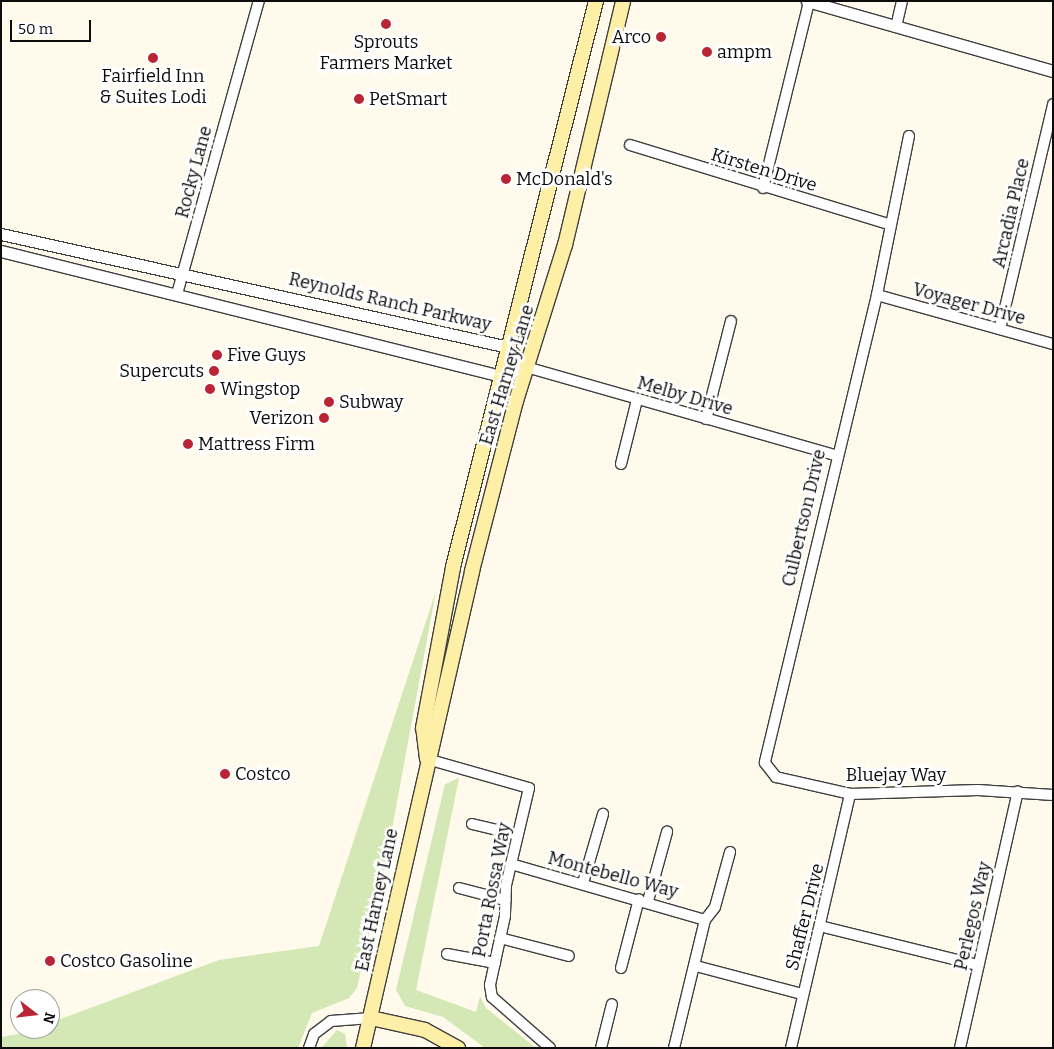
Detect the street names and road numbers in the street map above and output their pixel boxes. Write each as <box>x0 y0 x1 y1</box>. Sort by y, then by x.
street label: Rocky Lane <box>171 123 217 221</box>
street label: Kirsten Drive <box>708 144 820 196</box>
street label: Arcadia Place <box>988 156 1034 270</box>
street label: Reynolds Ranch Parkway <box>287 268 493 336</box>
street label: Voyager Drive <box>910 279 1028 329</box>
street label: East Harney Lane <box>475 302 539 448</box>
street label: Melby Drive <box>635 372 735 420</box>
street label: Culbertson Drive <box>778 447 830 589</box>
street label: Bluejay Way <box>846 764 946 786</box>
street label: Porta Rossa Way <box>468 821 516 959</box>
street label: East Harney Lane <box>351 826 403 974</box>
street label: Montebello Way <box>546 847 680 903</box>
street label: Perlegos Way <box>950 859 996 973</box>
street label: Shaffer Drive <box>781 861 829 973</box>

